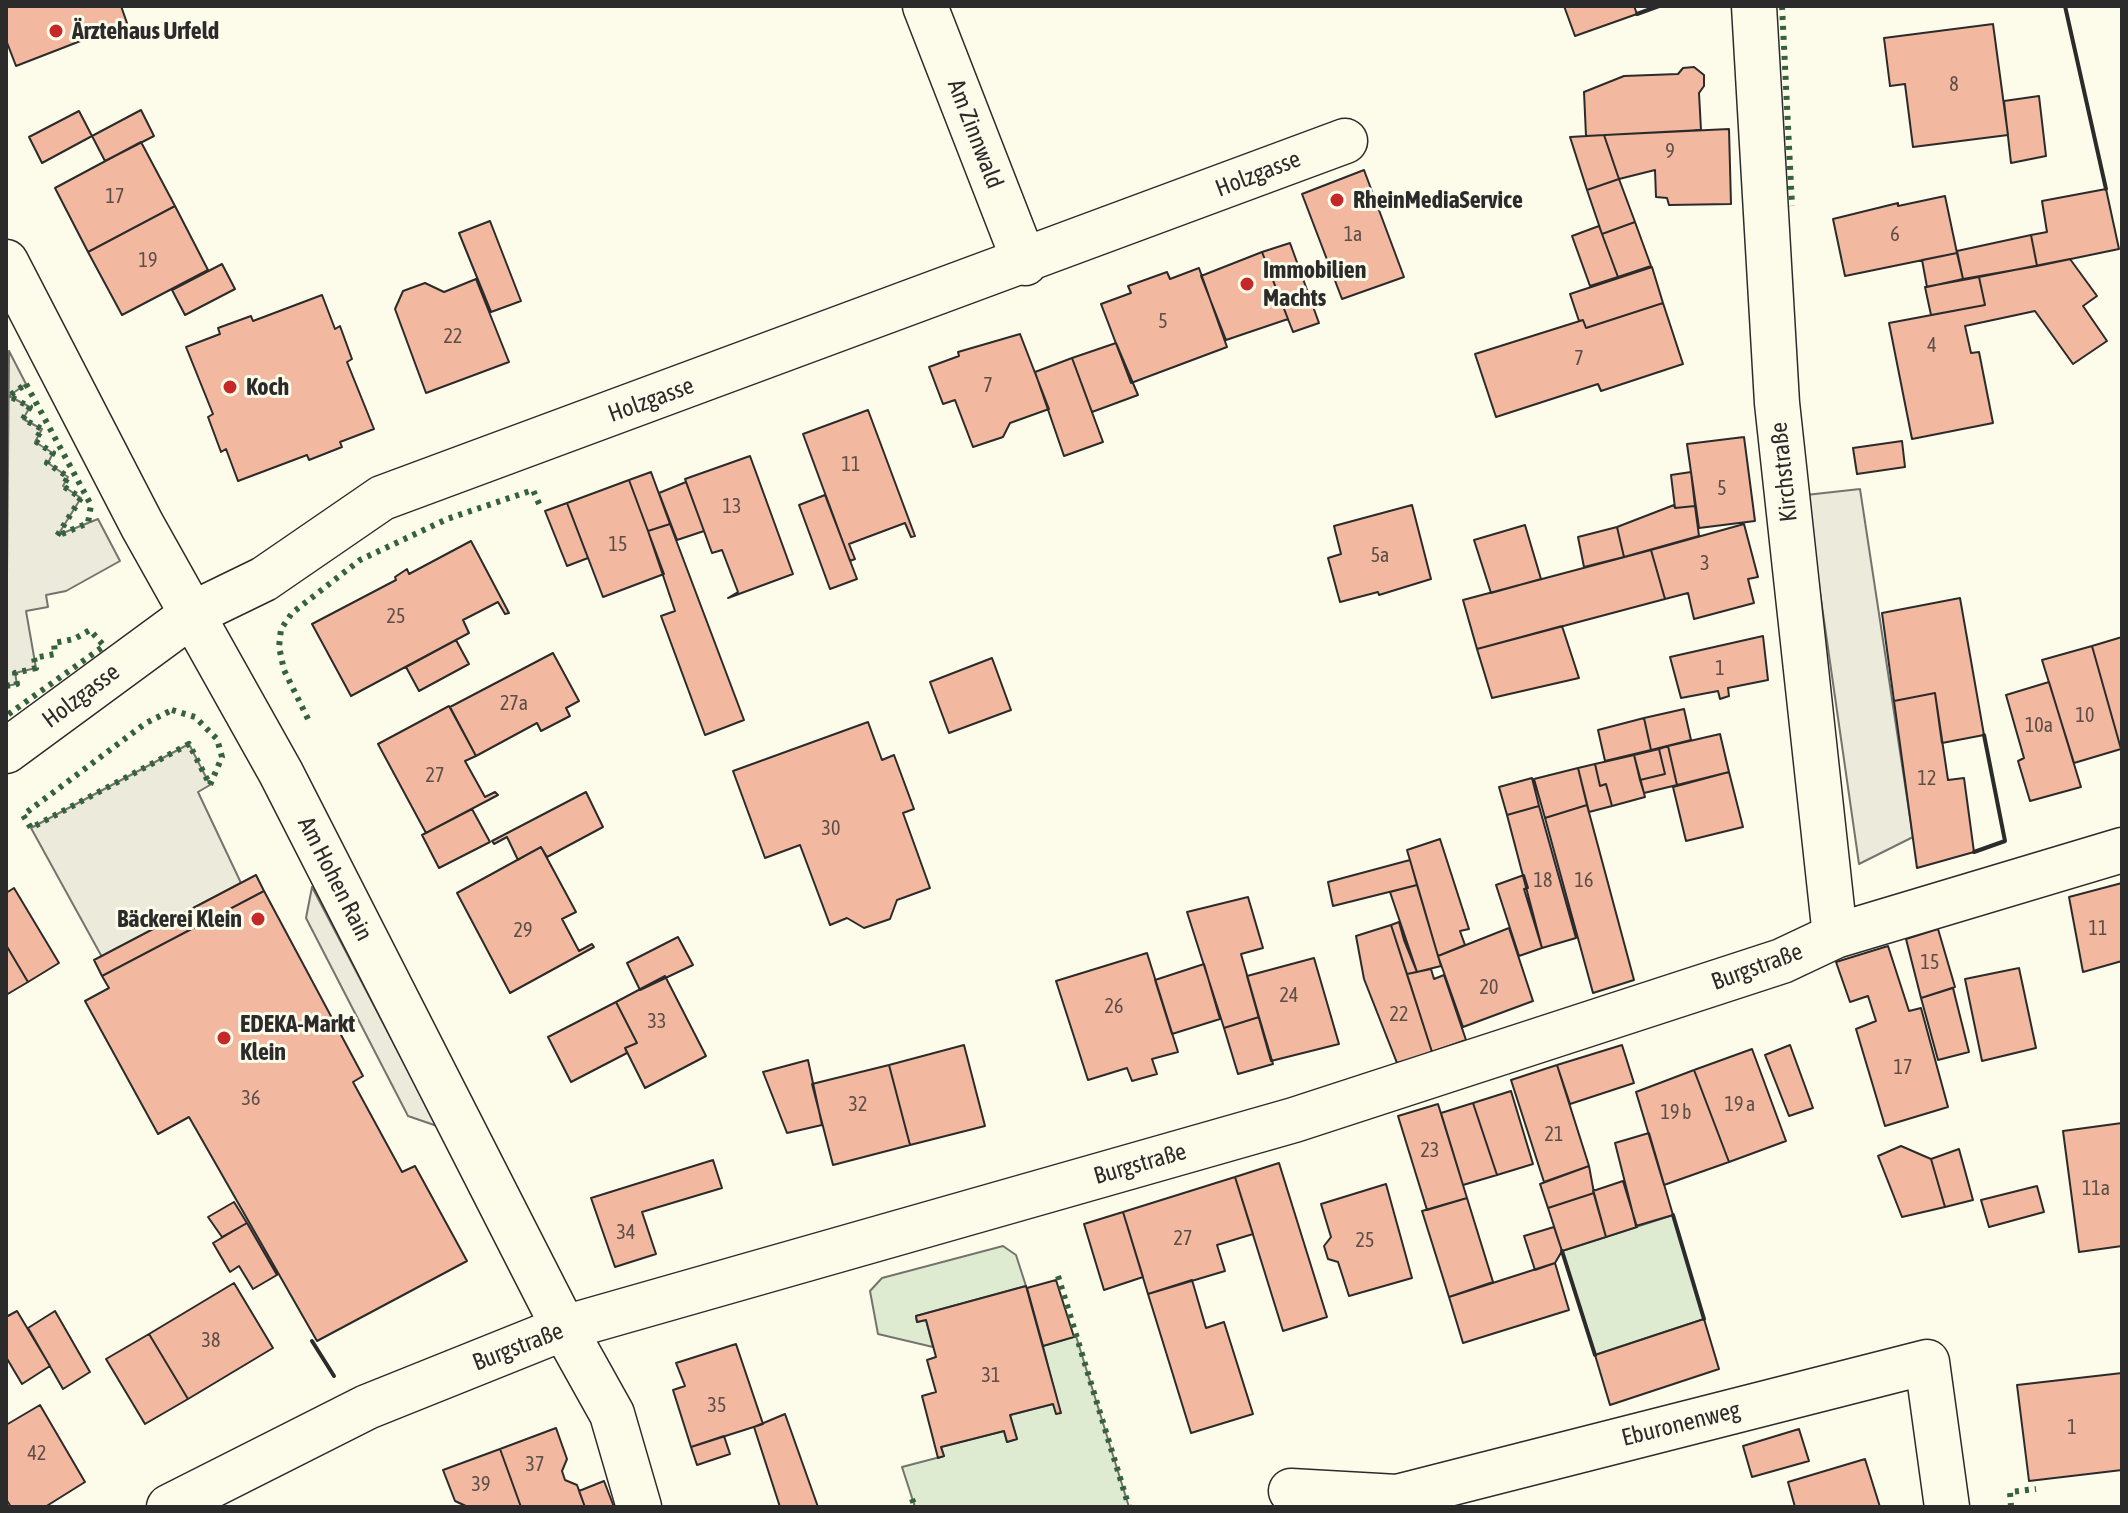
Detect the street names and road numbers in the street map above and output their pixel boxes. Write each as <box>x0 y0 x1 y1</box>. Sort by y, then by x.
street label: Am Zinnwald <box>941 75 1009 193</box>
street label: Holzgasse <box>1211 145 1305 203</box>
street label: Holzgasse <box>604 371 698 429</box>
street label: Kirchstraße <box>1764 421 1804 523</box>
street label: Holzgasse <box>37 658 125 734</box>
street label: Am Hohen Rain <box>291 812 379 946</box>
street label: Burgstraße <box>1707 937 1807 997</box>
street label: Burgstraße <box>1090 1137 1190 1191</box>
street label: Burgstraße <box>469 1317 567 1377</box>
street label: Eburonenweg <box>1619 1395 1743 1453</box>

